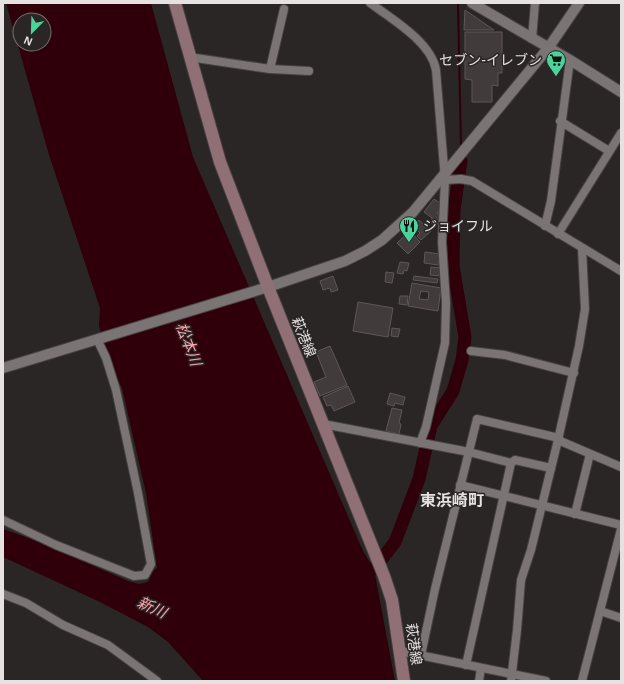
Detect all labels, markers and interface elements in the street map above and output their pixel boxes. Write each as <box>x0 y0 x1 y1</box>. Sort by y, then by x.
north arrow <box>12 12 52 52</box>
text: N <box>22 34 34 48</box>
supermarket icon: セブン-イレブン <box>545 49 567 77</box>
place label: セブン-イレブン <box>439 52 542 68</box>
restaurant icon: ジョイフル <box>398 215 420 243</box>
place label: ジョイフル <box>423 218 493 234</box>
street label: 萩港線 <box>289 315 319 359</box>
water label: 松本川 <box>173 320 206 370</box>
district label: 東浜崎町 <box>420 492 484 509</box>
water label: 新川 <box>135 593 171 622</box>
street label: 萩港線 <box>403 622 425 666</box>

